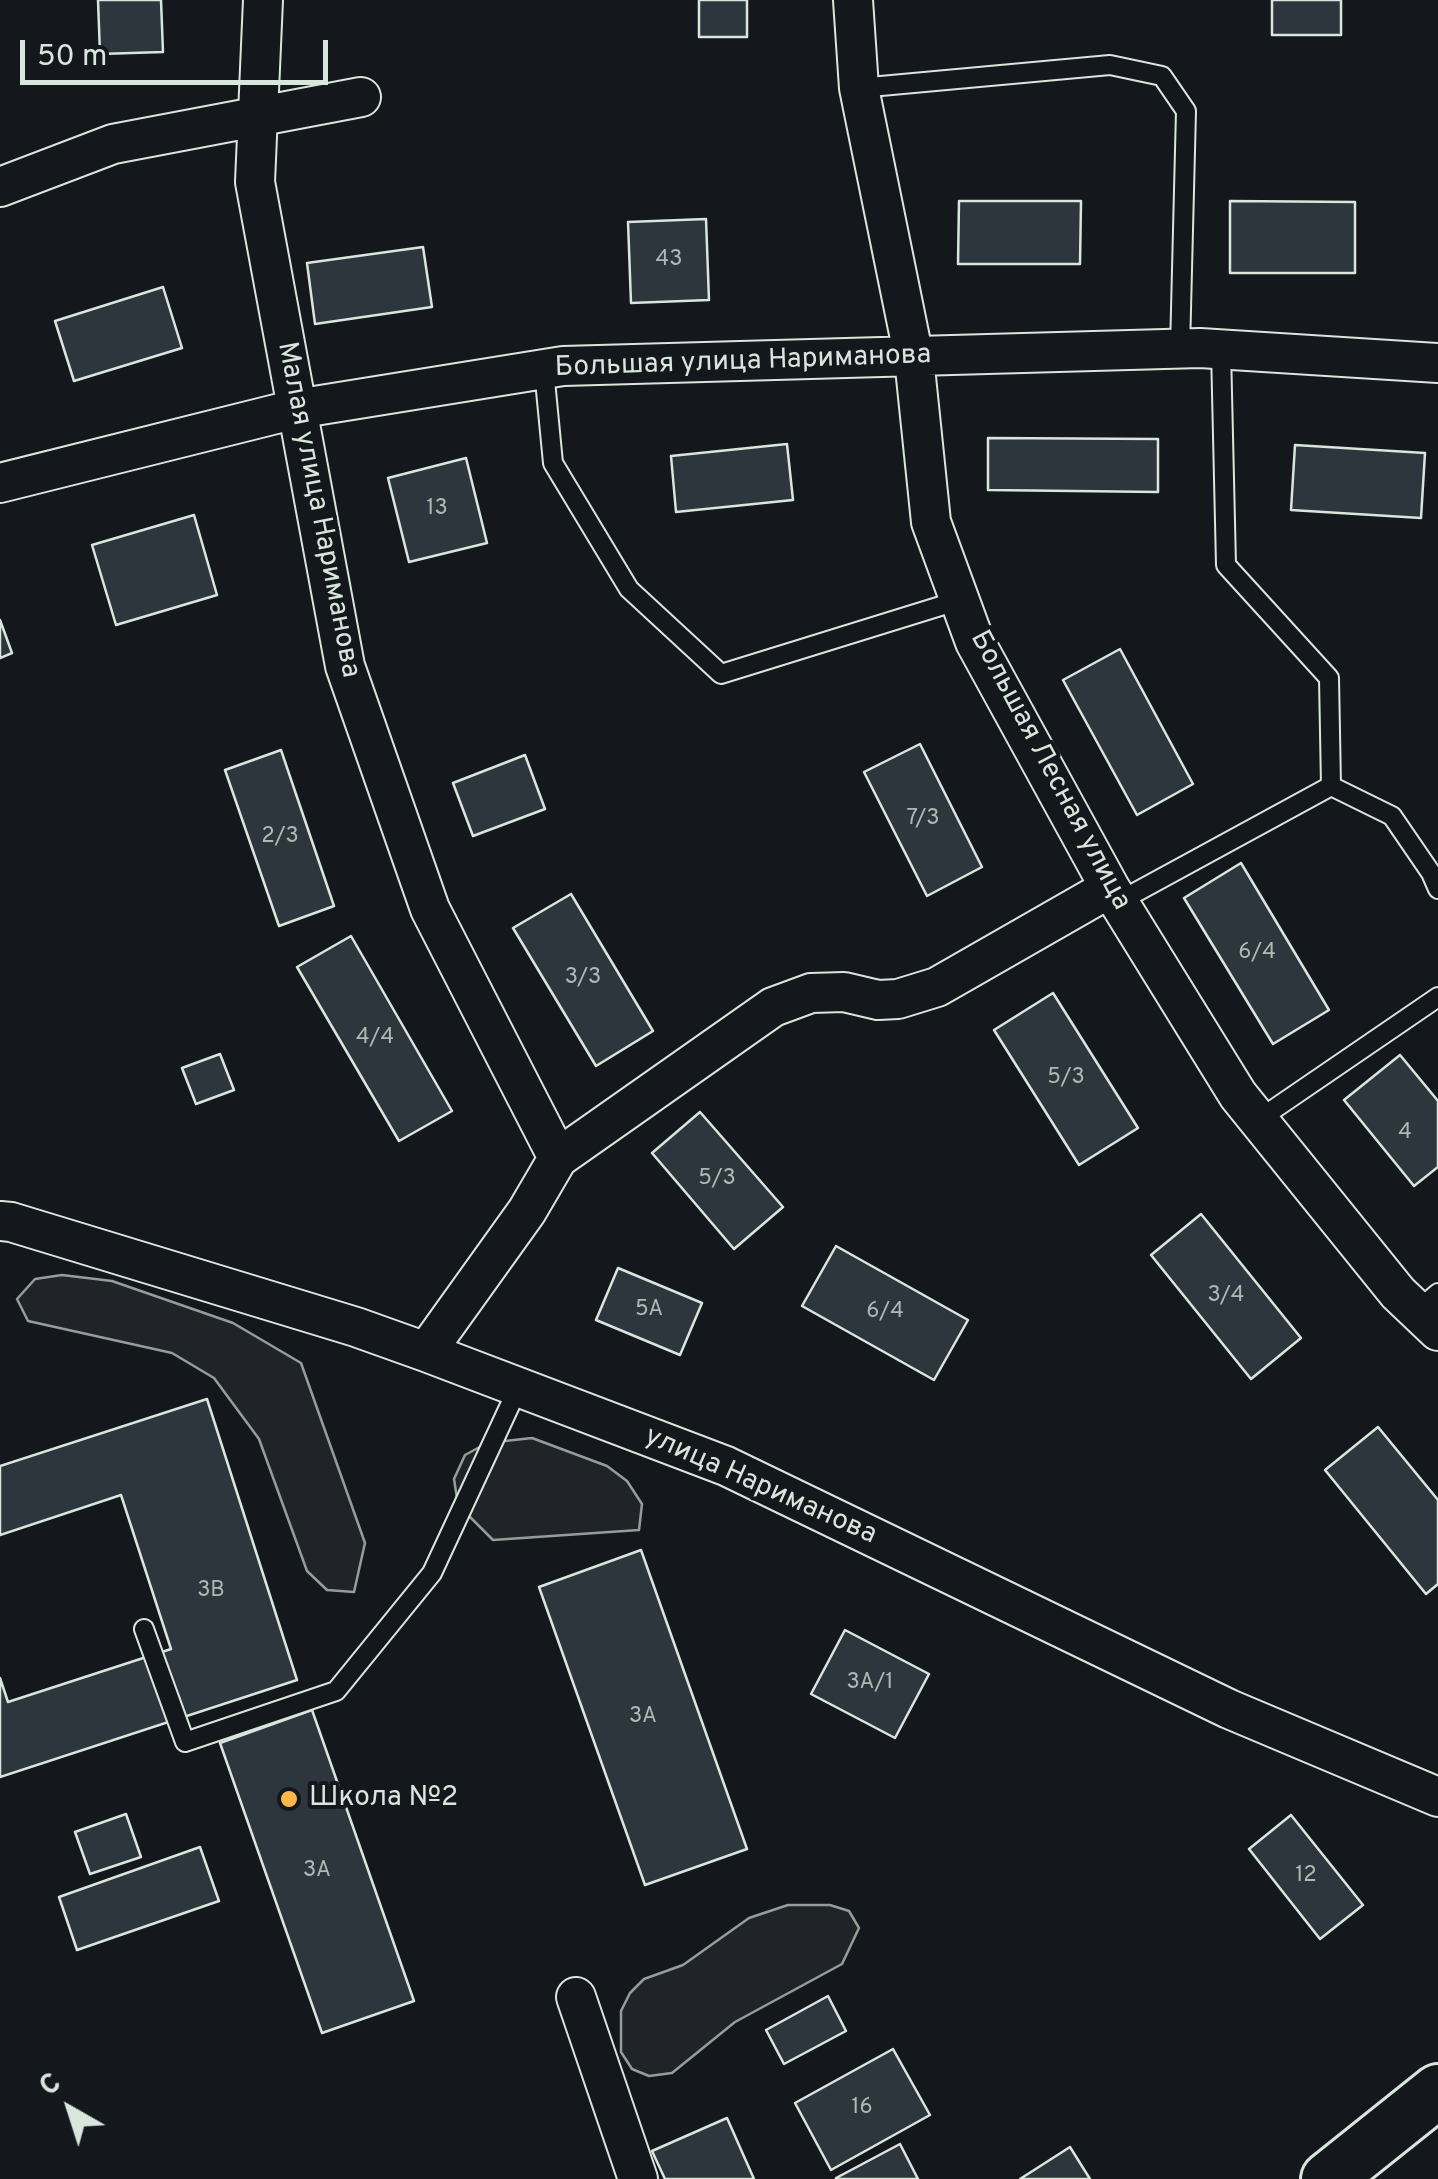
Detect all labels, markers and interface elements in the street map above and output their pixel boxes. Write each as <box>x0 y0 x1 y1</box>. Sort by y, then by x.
scale bar <box>25 20 332 82</box>
text: 50 m <box>37 39 107 76</box>
house number: 43 <box>656 248 682 274</box>
street label: Малая улица Нариманова <box>268 339 366 681</box>
street label: Большая улица Нариманова <box>554 340 932 386</box>
house number: 13 <box>426 497 448 523</box>
street label: Большая Лесная улица <box>961 625 1137 917</box>
house number: 7/3 <box>906 807 940 833</box>
house number: 2/3 <box>261 825 299 851</box>
house number: 6/4 <box>1238 941 1276 967</box>
house number: 3/3 <box>565 966 601 992</box>
house number: 4/4 <box>356 1026 394 1052</box>
house number: 5/3 <box>1047 1066 1085 1092</box>
house number: 4 <box>1398 1121 1412 1147</box>
house number: 5/3 <box>698 1167 736 1193</box>
house number: 3/4 <box>1207 1284 1245 1310</box>
house number: 5А <box>635 1298 663 1324</box>
house number: 6/4 <box>866 1300 904 1326</box>
street label: улица Нариманова <box>639 1421 881 1553</box>
house number: 3В <box>197 1579 225 1605</box>
house number: 3А/1 <box>847 1671 893 1697</box>
house number: 3А <box>629 1705 657 1731</box>
place label: Школа №2 <box>309 1782 458 1816</box>
marker: Школа №2 <box>278 1788 300 1810</box>
house number: 3А <box>303 1859 331 1885</box>
house number: 12 <box>1295 1864 1317 1890</box>
north arrow <box>20 2059 120 2159</box>
text: С <box>33 2066 69 2105</box>
house number: 16 <box>851 2096 873 2122</box>

